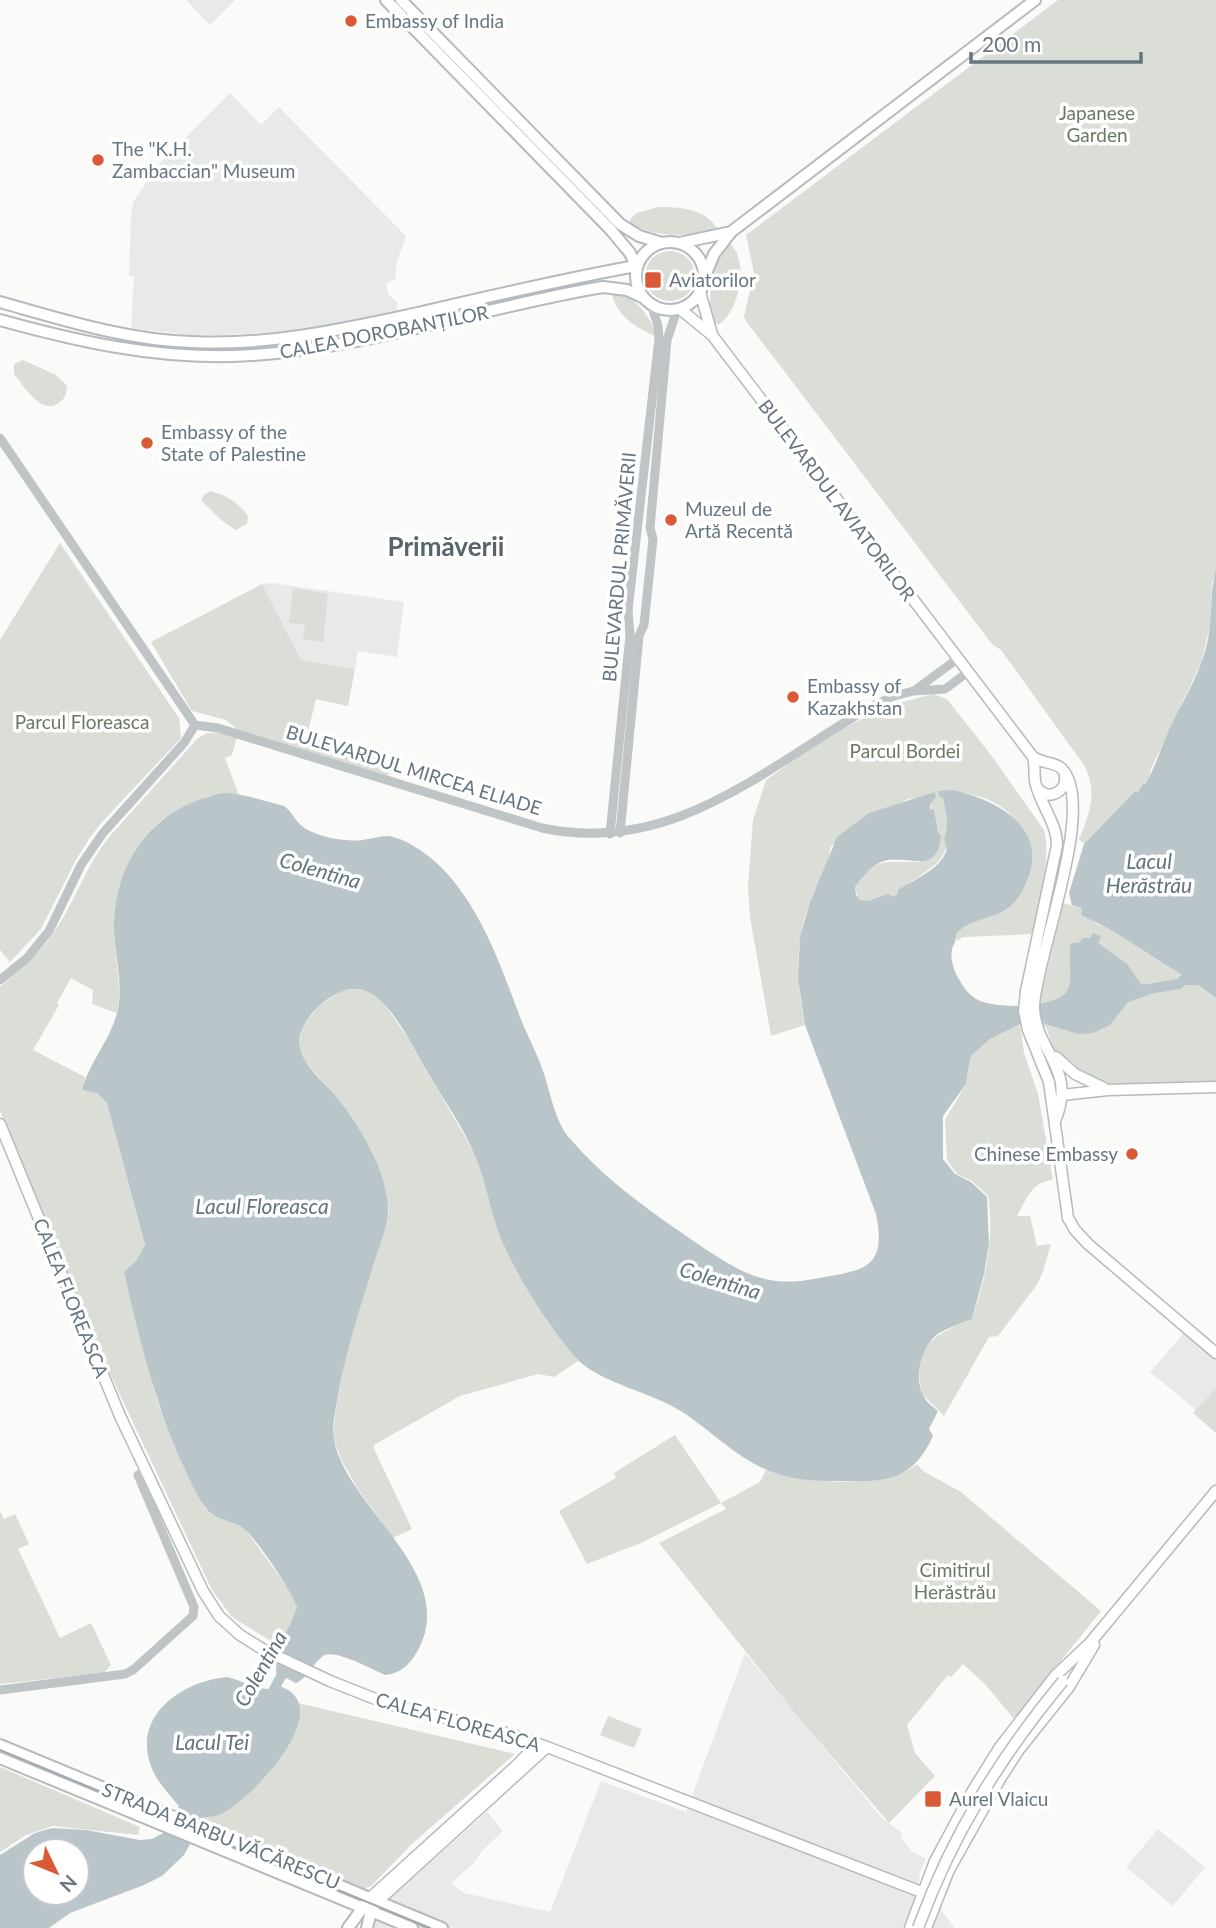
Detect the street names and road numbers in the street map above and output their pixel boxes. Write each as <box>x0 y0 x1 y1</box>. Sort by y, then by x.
street label: CALEA DOROBANȚILOR <box>278 300 490 363</box>
street label: BULEVARDUL AVIATORILOR <box>754 394 921 605</box>
street label: BULEVARDUL PRIMĂVERII <box>597 451 640 683</box>
street label: BULEVARDUL MIRCEA ELIADE <box>284 720 545 819</box>
street label: CALEA FLOREASCA <box>29 1215 114 1381</box>
street label: CALEA FLOREASCA <box>373 1687 543 1756</box>
street label: STRADA BARBU VĂCĂRESCU <box>99 1777 343 1894</box>

